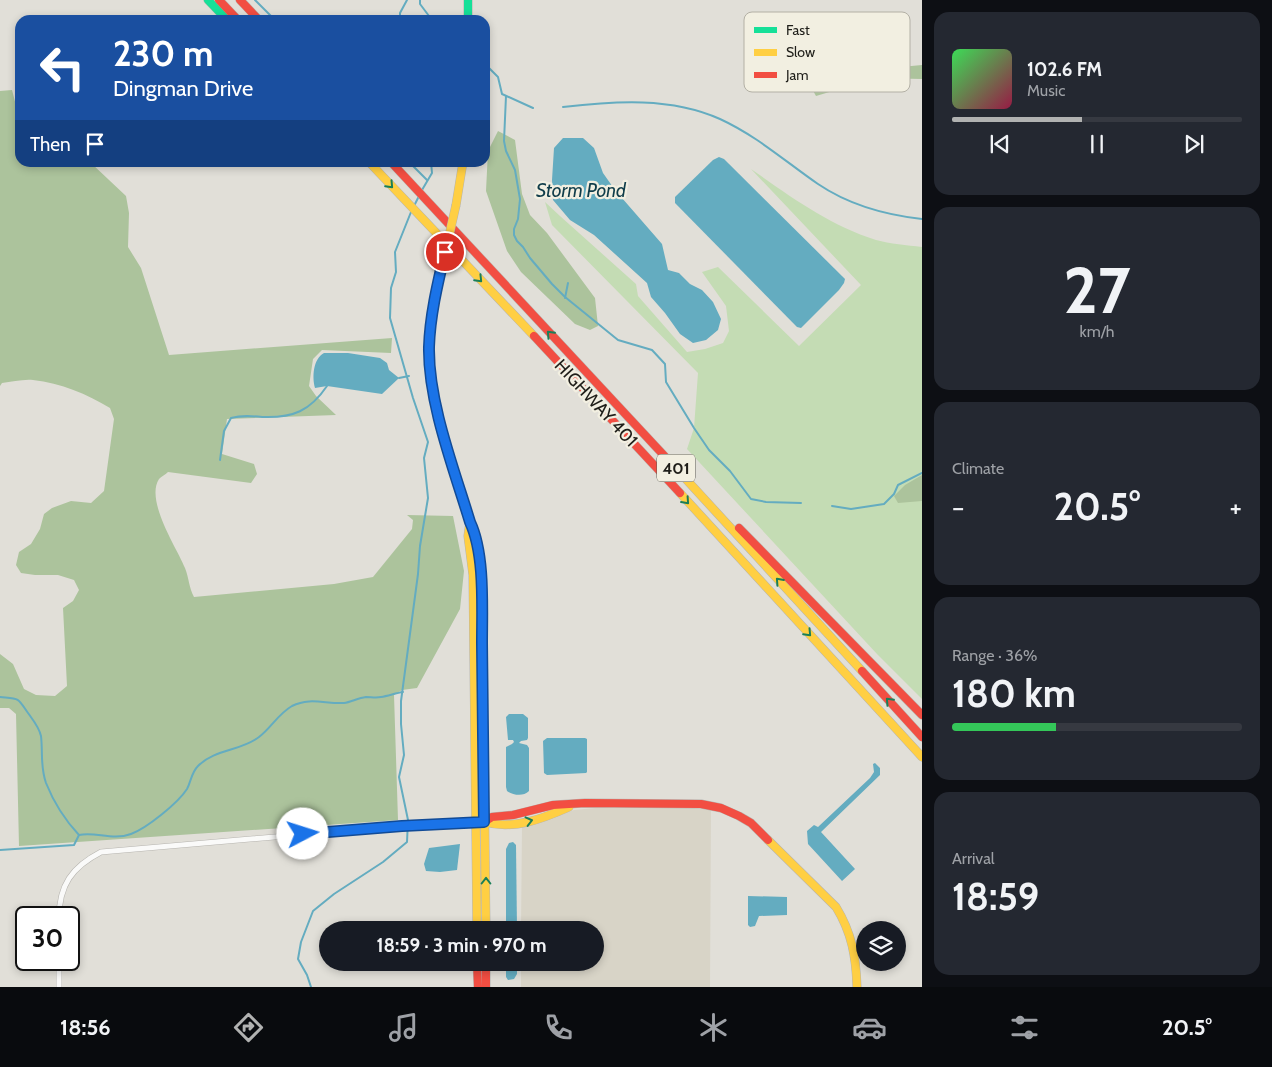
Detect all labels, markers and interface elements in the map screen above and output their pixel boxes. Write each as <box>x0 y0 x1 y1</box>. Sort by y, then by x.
legend <box>744 12 910 92</box>
text: Fast <box>786 21 810 39</box>
text: 230 m <box>113 32 213 75</box>
icon: left <box>30 35 95 100</box>
text: Slow <box>786 43 815 61</box>
text: 102.6 FM <box>1027 58 1102 81</box>
text: Jam <box>785 66 808 84</box>
text: Dingman Drive <box>113 75 253 102</box>
text: Music <box>1027 81 1065 100</box>
icon: arrive <box>81 130 109 158</box>
icon: previous <box>986 130 1014 158</box>
icon: pause <box>1083 130 1111 158</box>
icon: next <box>1180 130 1208 158</box>
text: Then <box>30 133 71 156</box>
water label: Storm Pond <box>536 179 627 202</box>
one-way arrow <box>384 180 393 189</box>
pin <box>424 231 466 273</box>
icon: arrive <box>431 238 459 266</box>
text: 27 <box>1063 250 1131 329</box>
one-way arrow <box>473 274 482 283</box>
text: km/h <box>1079 322 1115 341</box>
one-way arrow <box>547 330 556 339</box>
street label: HIGHWAY 401 <box>550 355 642 451</box>
road number: 401 <box>657 454 695 482</box>
text: Climate <box>952 459 1004 478</box>
text: 20.5° <box>1054 483 1140 530</box>
text: − <box>952 490 964 524</box>
text: + <box>1230 490 1242 524</box>
one-way arrow <box>680 495 689 504</box>
one-way arrow <box>776 578 785 587</box>
one-way arrow <box>802 627 811 636</box>
text: Range · 36% <box>952 646 1038 665</box>
text: 180 km <box>952 670 1076 717</box>
one-way arrow <box>886 698 895 707</box>
position arrow <box>276 807 328 859</box>
one-way arrow <box>524 816 533 827</box>
text: Arrival <box>952 849 995 868</box>
text: 18:59 <box>952 873 1039 920</box>
one-way arrow <box>481 877 491 885</box>
speed limit sign: 30 <box>15 906 80 971</box>
map controls <box>856 921 906 971</box>
button: layers <box>856 921 906 971</box>
text: 18:59 · 3 min · 970 m <box>377 934 546 957</box>
icon: directions <box>231 1010 266 1045</box>
icon: music <box>386 1010 421 1045</box>
icon: phone <box>541 1010 576 1045</box>
icon: climate <box>696 1010 731 1045</box>
icon: car <box>852 1010 887 1045</box>
icon: filters <box>1007 1010 1042 1045</box>
text: 18:56 <box>60 1014 111 1041</box>
text: 20.5° <box>1162 1014 1212 1041</box>

